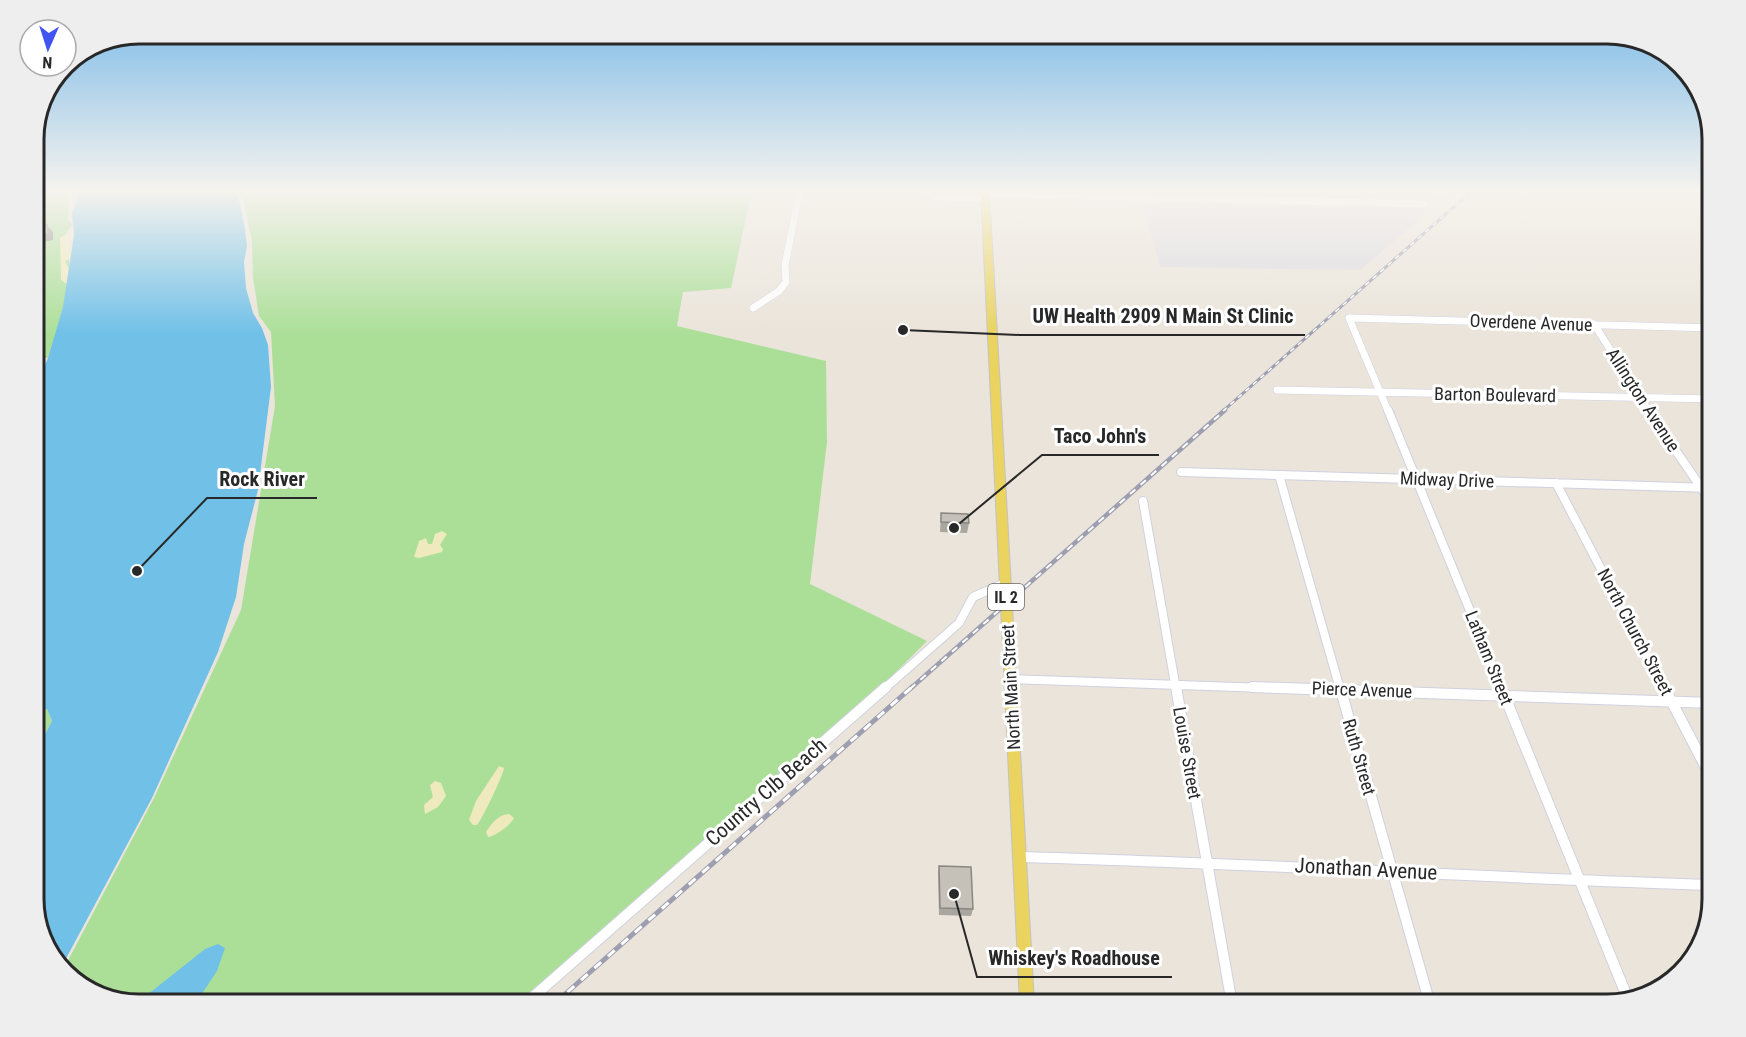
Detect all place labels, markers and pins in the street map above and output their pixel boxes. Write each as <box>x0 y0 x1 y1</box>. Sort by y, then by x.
callout: UW Health 2909 N Main St Clinic <box>1020 297 1305 335</box>
callout: Taco John's <box>1042 417 1159 455</box>
callout: Rock River <box>207 460 317 498</box>
callout: Whiskey's Roadhouse <box>977 939 1172 977</box>

